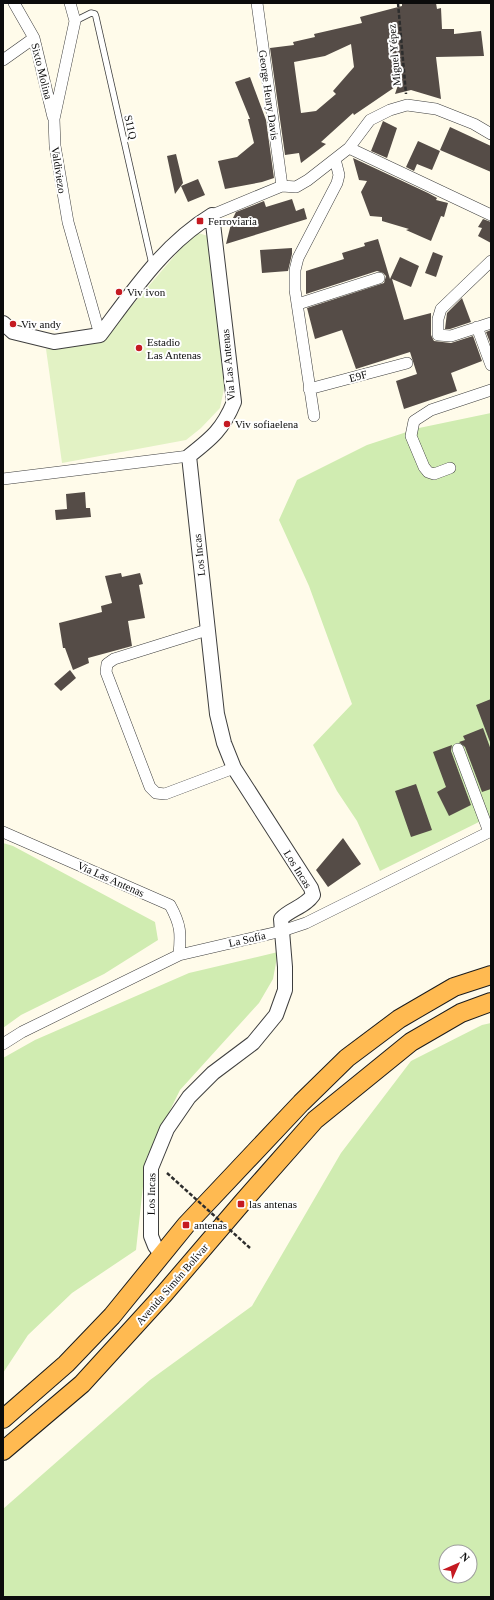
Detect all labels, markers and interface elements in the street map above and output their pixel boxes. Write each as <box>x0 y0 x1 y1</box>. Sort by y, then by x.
street label: Miguel Yépez <box>385 23 403 87</box>
street label: Sixto Molina <box>29 42 55 101</box>
street label: George Henry Davis <box>257 49 281 141</box>
street label: S11Q <box>122 114 140 140</box>
street label: Valdiviezo <box>49 146 69 195</box>
place label: Ferroviaria <box>208 215 257 227</box>
marker: Ferroviaria <box>195 216 205 226</box>
place label: Viv ivon <box>127 286 166 298</box>
marker: Viv ivon <box>114 287 124 297</box>
place label: Viv andy <box>21 318 61 330</box>
marker: Viv andy <box>8 319 18 329</box>
street label: Via Las Antenas <box>219 329 237 401</box>
place label: Estadio Las Antenas <box>147 336 201 361</box>
marker: Estadio Las Antenas <box>134 343 144 353</box>
street label: E9F <box>348 368 368 384</box>
place label: Viv sofiaelena <box>235 418 298 430</box>
marker: Viv sofiaelena <box>222 419 232 429</box>
street label: Los Incas <box>191 533 207 577</box>
street label: Los Incas <box>282 848 314 890</box>
street label: Via Las Antenas <box>76 859 146 899</box>
street label: La Sofía <box>227 929 267 949</box>
street label: Los Incas <box>145 1173 157 1215</box>
place label: las antenas <box>249 1198 297 1210</box>
marker: las antenas <box>236 1199 246 1209</box>
place label: antenas <box>194 1219 227 1231</box>
marker: antenas <box>181 1220 191 1230</box>
street label: Avenida Simón Bolívar <box>133 1241 211 1327</box>
north arrow <box>438 1544 478 1584</box>
text: N <box>458 1550 472 1564</box>

